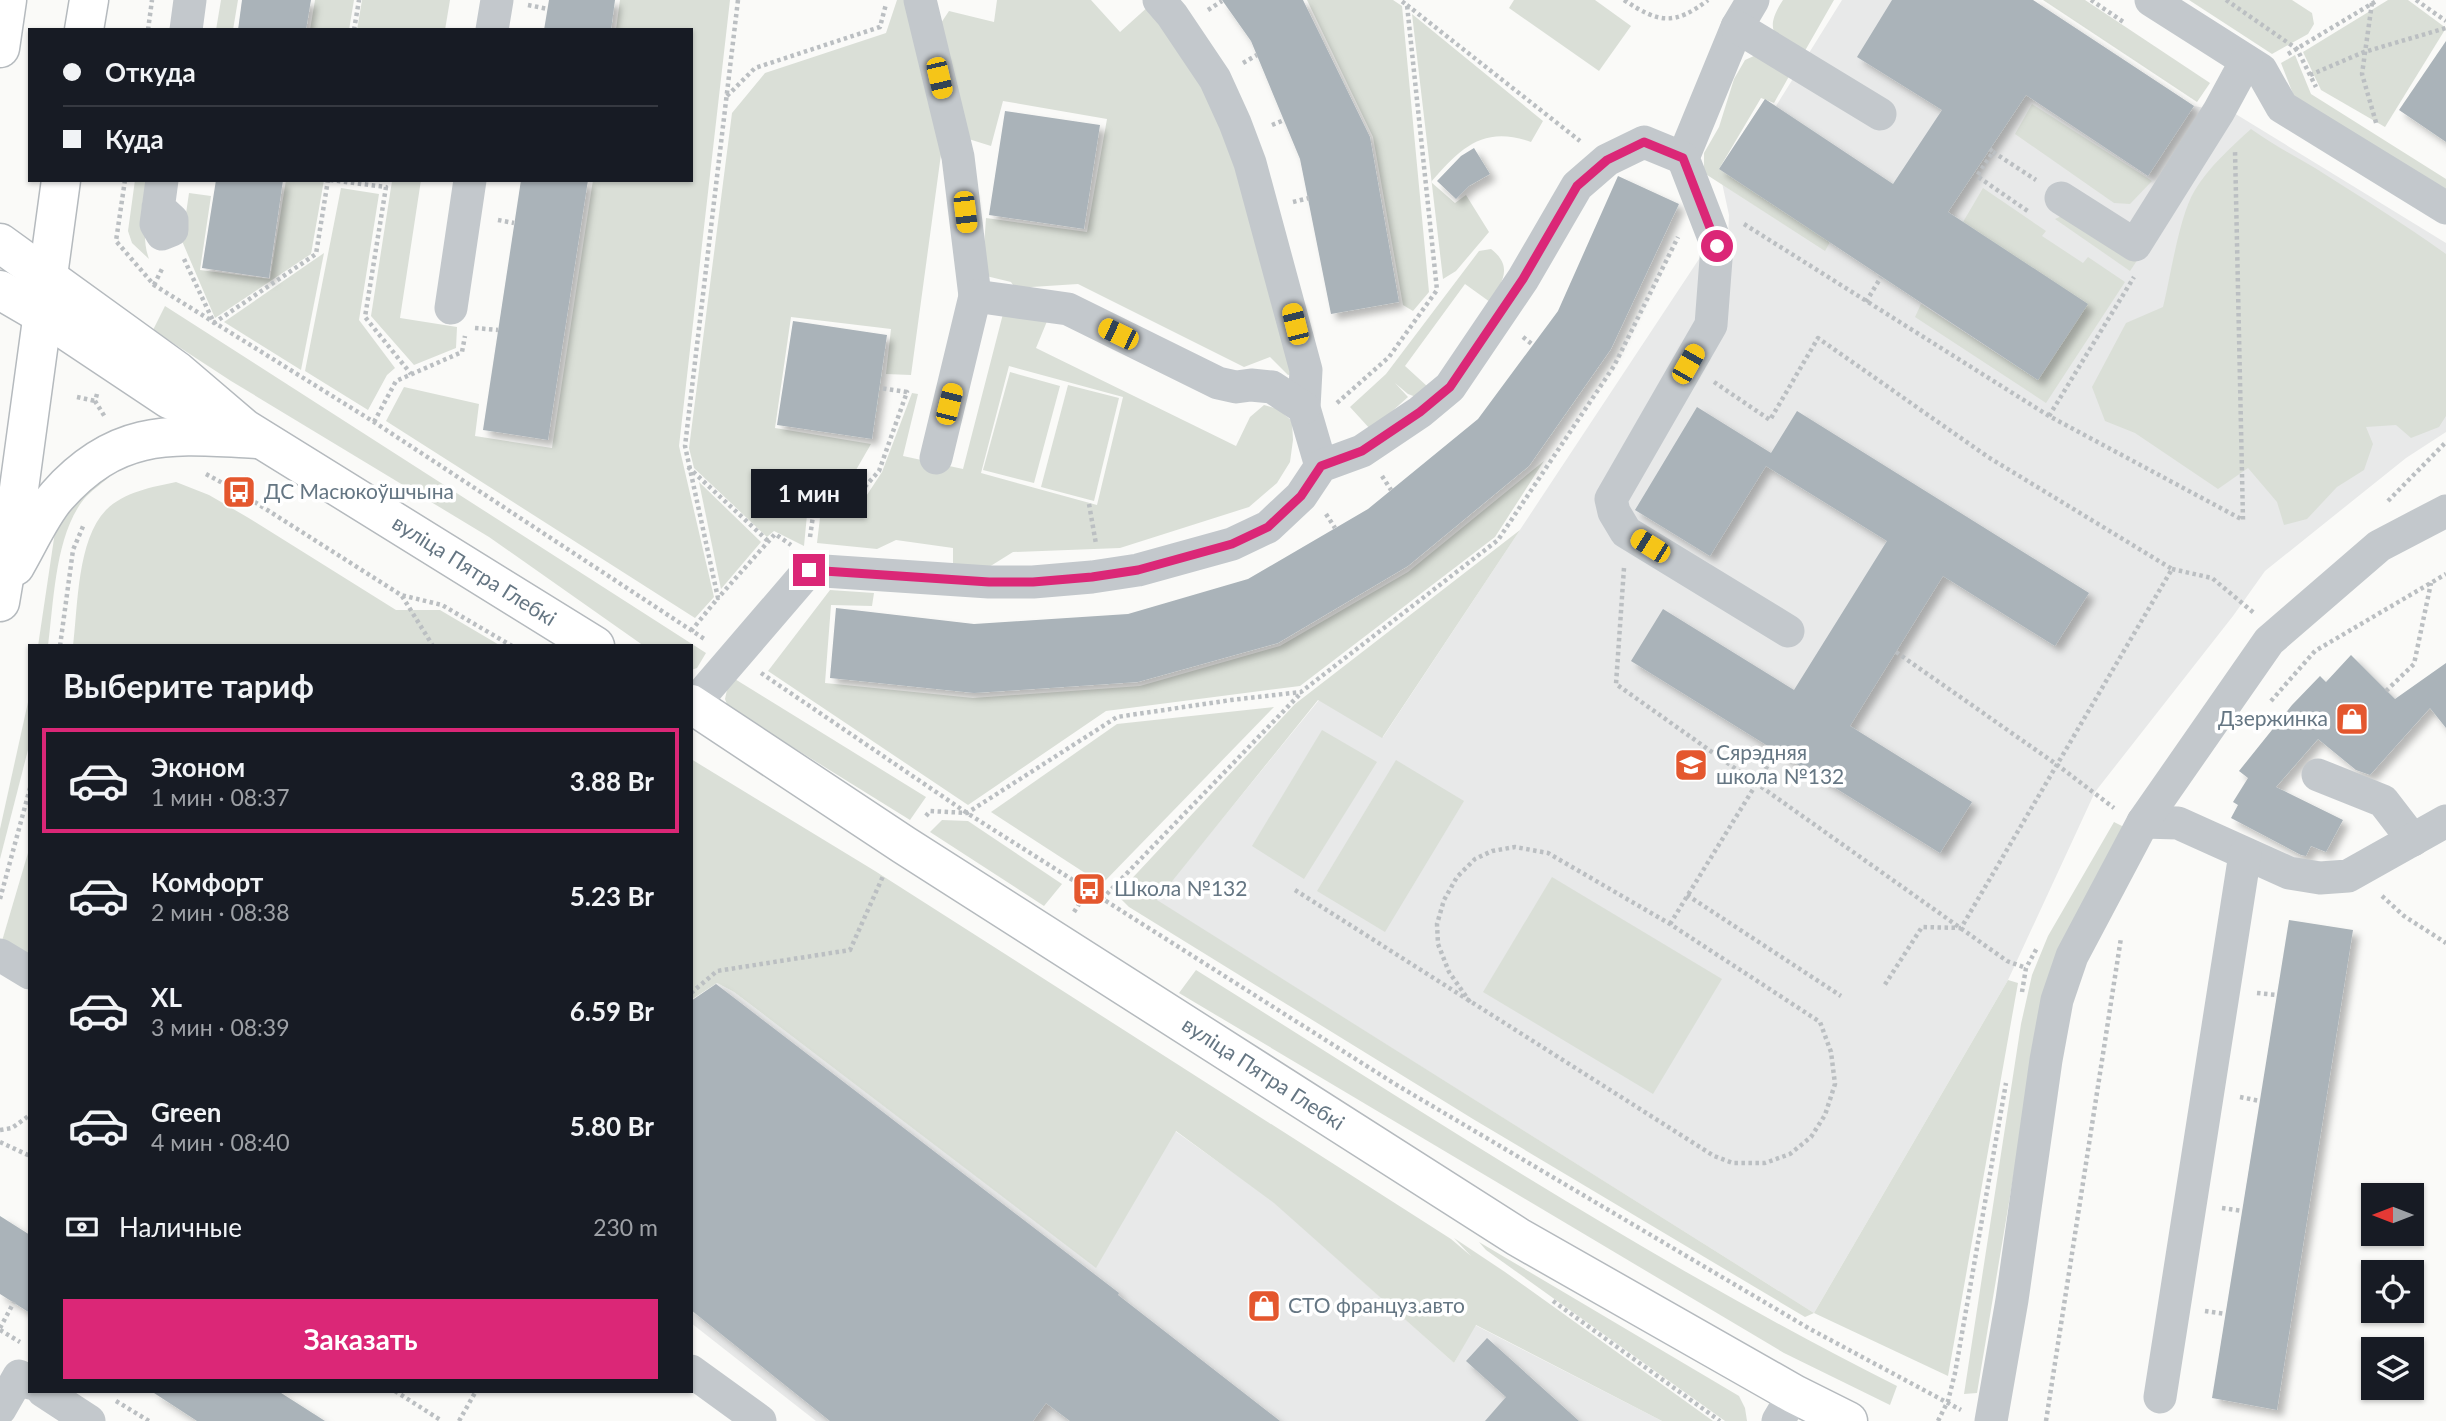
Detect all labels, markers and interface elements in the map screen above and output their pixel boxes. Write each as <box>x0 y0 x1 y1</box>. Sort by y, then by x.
car <box>925 55 954 101</box>
text: Откуда <box>105 56 196 88</box>
text: Куда <box>105 123 164 155</box>
car <box>953 190 978 234</box>
route start <box>1701 230 1733 262</box>
car <box>1280 301 1311 347</box>
car <box>1095 315 1142 353</box>
car <box>1669 341 1708 387</box>
car <box>934 381 965 427</box>
callout: 1 мин <box>751 468 867 518</box>
bus stop icon: ДС Масюкоўшчына <box>220 473 258 511</box>
place label: ДС Масюкоўшчына <box>264 478 454 503</box>
text: 1 мин <box>778 479 840 507</box>
street label: вуліца Пятра Глебкі <box>388 509 561 630</box>
car <box>1627 526 1674 566</box>
route end <box>793 554 825 586</box>
text: Выберите тариф <box>63 666 314 705</box>
shop icon: Дзержинка <box>2333 700 2371 738</box>
place label: Дзержинка <box>2218 705 2328 730</box>
place label: Сярэдняя школа №132 <box>1716 739 1844 788</box>
school or university icon: Сярэдняя школа №132 <box>1672 746 1710 784</box>
icon: car <box>67 749 130 812</box>
text: Эконом <box>151 751 245 783</box>
text: 3.88 Br <box>570 765 654 797</box>
text: 1 мин · 08:37 <box>151 783 290 811</box>
icon: car <box>67 864 130 927</box>
text: Комфорт <box>151 866 263 898</box>
bus stop icon: Школа №132 <box>1070 870 1108 908</box>
place label: Школа №132 <box>1114 875 1247 900</box>
text: 5.23 Br <box>570 880 654 912</box>
text: 2 мин · 08:38 <box>151 898 290 926</box>
icon: car <box>67 979 130 1042</box>
text: XL <box>151 981 182 1013</box>
text: 6.59 Br <box>570 995 654 1027</box>
street label: вуліца Пятра Глебкі <box>1178 1011 1350 1135</box>
text: 3 мин · 08:39 <box>151 1013 290 1041</box>
icon: car <box>67 1094 130 1157</box>
text: Green <box>151 1096 221 1128</box>
text: 5.80 Br <box>570 1110 654 1142</box>
text: 4 мин · 08:40 <box>151 1128 290 1156</box>
north arrow <box>2361 1183 2424 1246</box>
map controls <box>2361 1183 2424 1400</box>
icon: cash <box>63 1208 101 1246</box>
text: Наличные <box>119 1211 242 1243</box>
text: 230 m <box>593 1213 658 1241</box>
button: locate <box>2361 1260 2424 1323</box>
shop icon: СТО француз.авто <box>1245 1287 1283 1325</box>
place label: СТО француз.авто <box>1288 1292 1465 1317</box>
button: Заказать <box>63 1299 658 1379</box>
button: layers <box>2361 1337 2424 1400</box>

